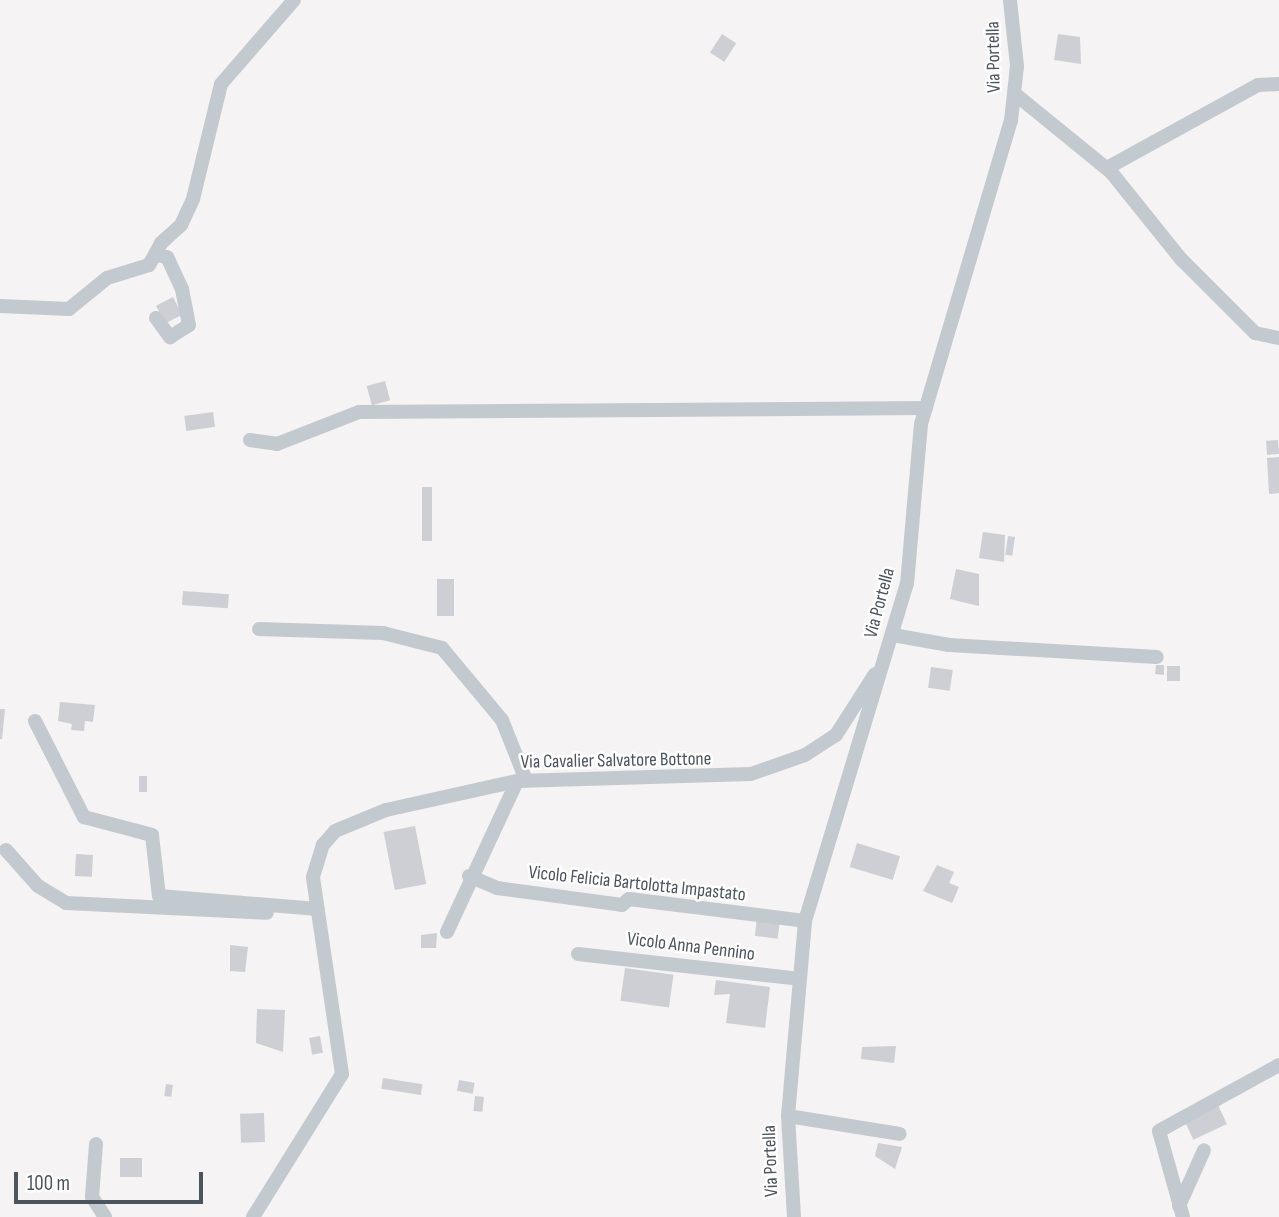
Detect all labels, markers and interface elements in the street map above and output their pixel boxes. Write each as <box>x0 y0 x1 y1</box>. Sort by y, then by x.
street label: Via Portella <box>982 21 1006 93</box>
street label: Via Portella <box>860 565 900 641</box>
street label: Via Cavalier Salvatore Bottone <box>521 748 711 774</box>
street label: Vicolo Felicia Bartolotta Impastato <box>527 861 747 907</box>
street label: Vicolo Anna Pennino <box>626 928 756 966</box>
street label: Via Portella <box>758 1125 784 1197</box>
scale bar <box>18 1158 206 1202</box>
text: 100 m <box>27 1171 70 1196</box>

